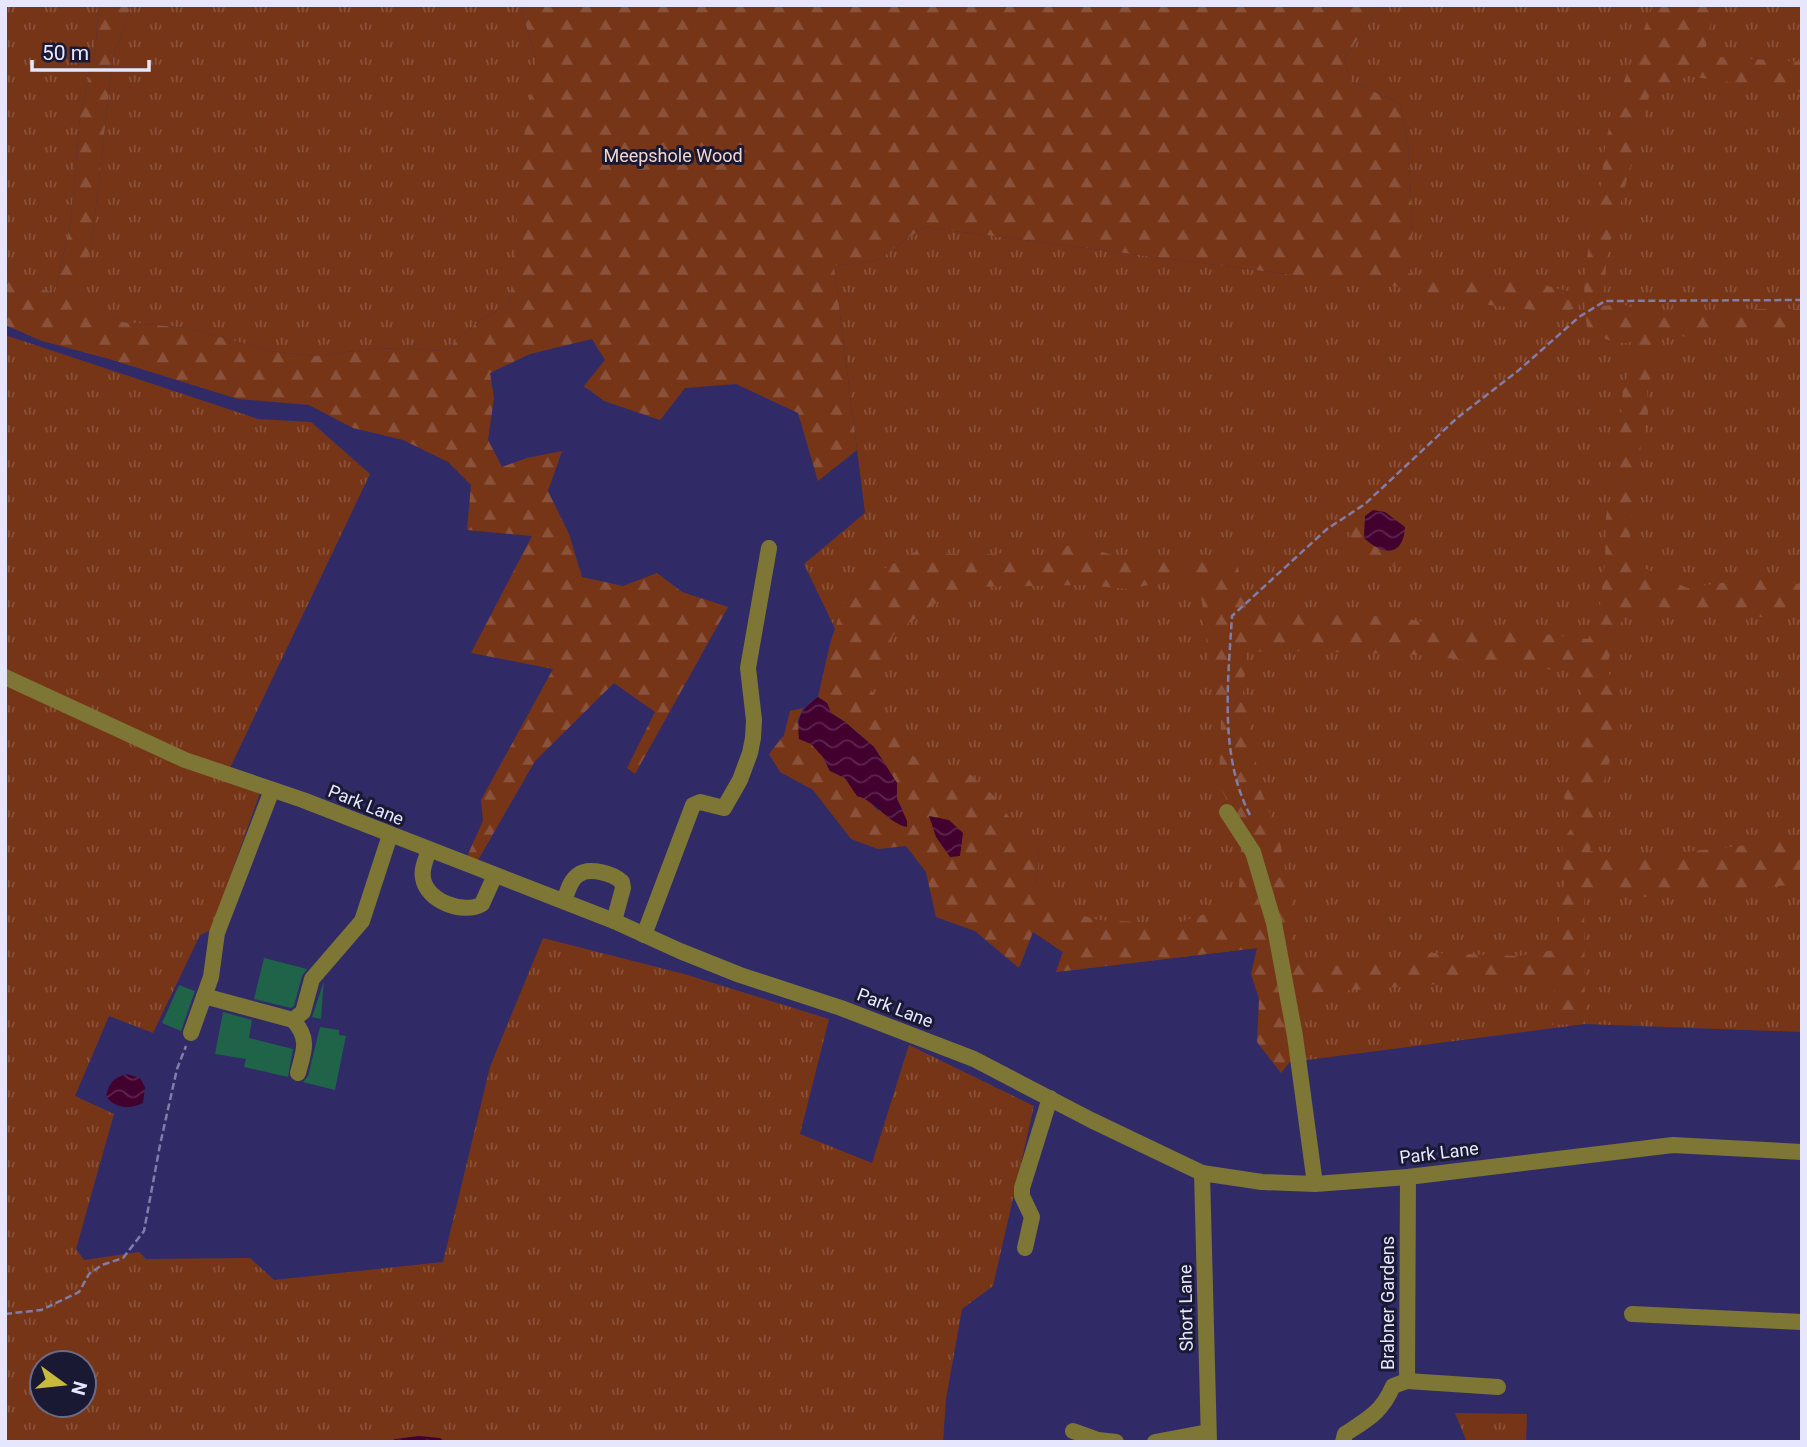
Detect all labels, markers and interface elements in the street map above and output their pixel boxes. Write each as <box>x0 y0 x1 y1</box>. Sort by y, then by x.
scale bar <box>32 28 149 72</box>
text: 50 m <box>42 41 89 65</box>
park label: Meepshole Wood <box>603 145 743 166</box>
street label: Park Lane <box>325 780 407 829</box>
street label: Park Lane <box>854 983 936 1032</box>
street label: Park Lane <box>1398 1137 1480 1168</box>
street label: Brabner Gardens <box>1377 1236 1398 1370</box>
street label: Short Lane <box>1174 1264 1197 1352</box>
north arrow <box>28 1349 98 1419</box>
text: N <box>66 1379 92 1398</box>

